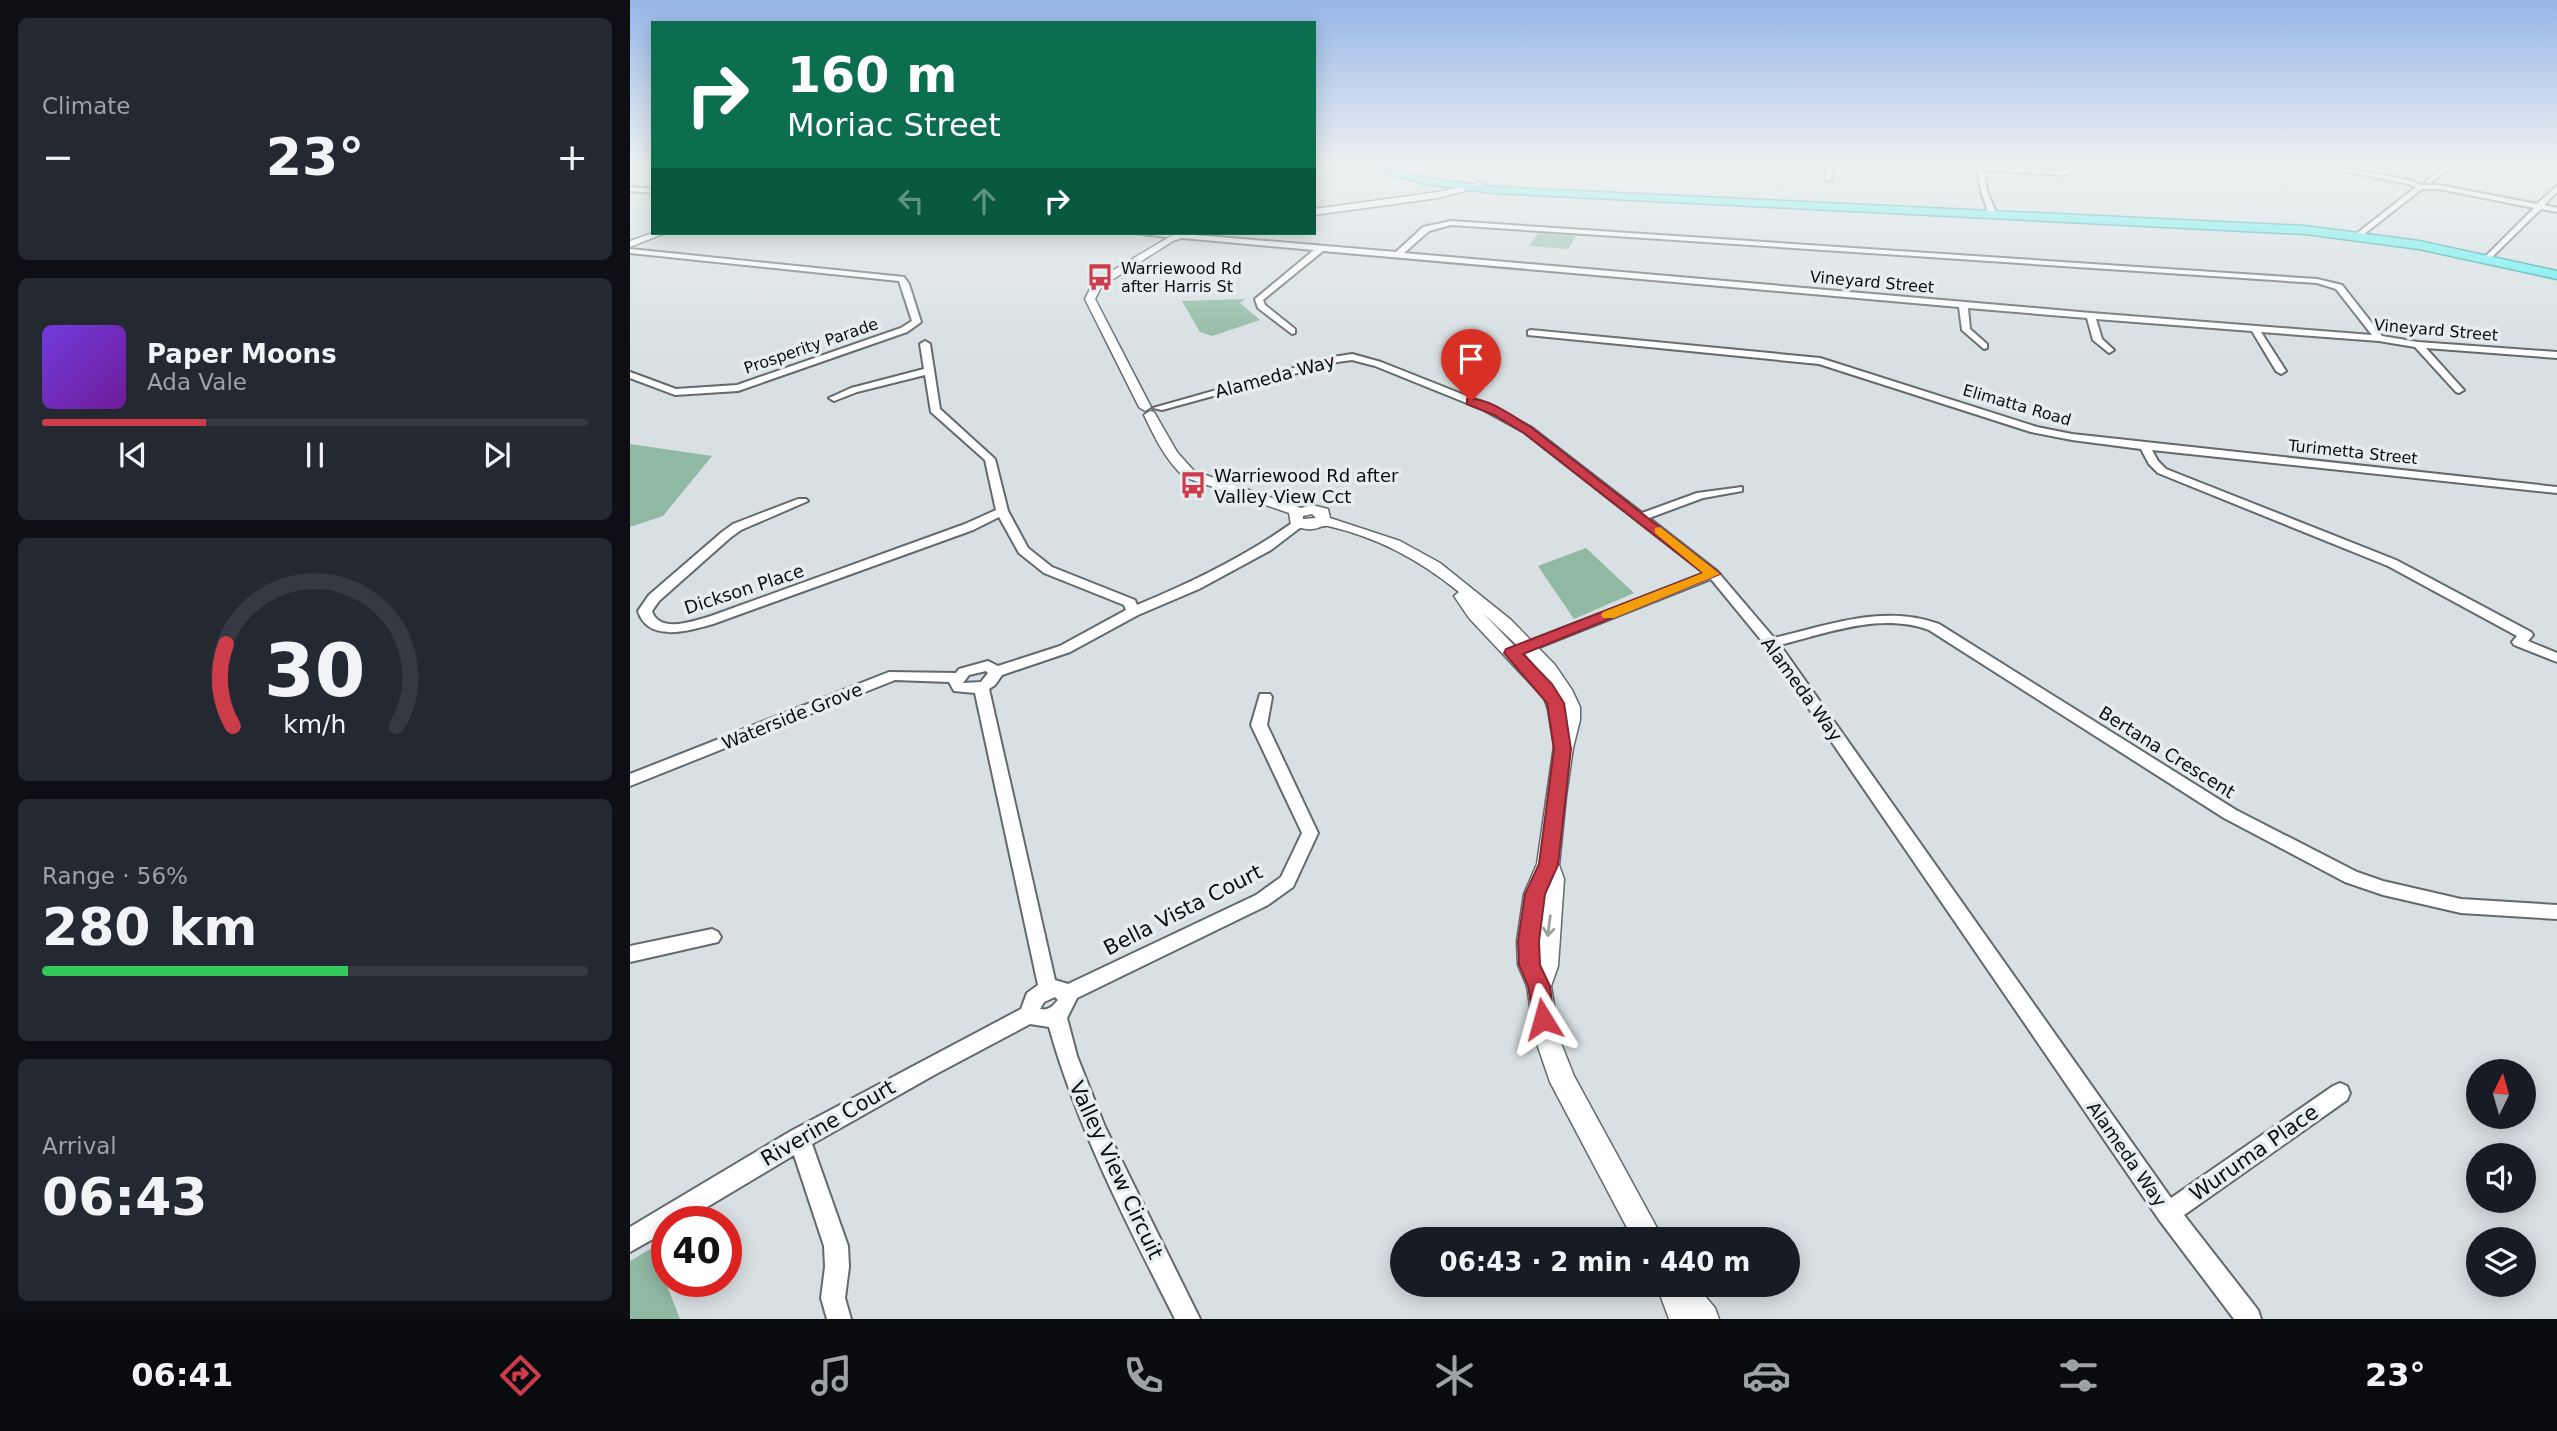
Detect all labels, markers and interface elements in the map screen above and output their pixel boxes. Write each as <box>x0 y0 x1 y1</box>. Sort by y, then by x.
text: 160 m <box>787 47 957 104</box>
icon: right <box>672 49 763 140</box>
text: Climate <box>42 93 131 119</box>
text: Moriac Street <box>787 106 1001 144</box>
text: 23° <box>266 127 364 187</box>
text: − <box>42 135 74 179</box>
text: + <box>556 135 588 179</box>
icon: left <box>892 182 930 220</box>
icon: ahead <box>965 182 1003 220</box>
icon: right <box>1038 182 1076 220</box>
place label: Warriewood Rd after Harris St <box>1121 259 1242 296</box>
bus stop icon: Warriewood Rd after Harris St <box>1085 262 1115 292</box>
street label: Vineyard Street <box>1809 267 1935 297</box>
street label: Prosperity Parade <box>741 314 881 378</box>
street label: Vineyard Street <box>2373 315 2499 345</box>
pin <box>1441 329 1501 401</box>
text: Paper Moons <box>147 339 337 369</box>
icon: arrive <box>1452 340 1490 378</box>
street label: Alameda Way <box>1213 350 1338 402</box>
text: Ada Vale <box>147 369 247 395</box>
street label: Elimatta Road <box>1961 380 2073 430</box>
icon: previous <box>114 436 152 474</box>
icon: pause <box>296 436 334 474</box>
icon: next <box>478 436 516 474</box>
street label: Turimetta Street <box>2286 436 2419 468</box>
place label: Warriewood Rd after Valley View Cct <box>1214 465 1399 507</box>
bus stop icon: Warriewood Rd after Valley View Cct <box>1178 470 1208 500</box>
street label: Dickson Place <box>682 560 806 618</box>
text: 30 <box>264 628 366 713</box>
street label: Alameda Way <box>1757 633 1847 745</box>
street label: Waterside Grove <box>719 678 865 754</box>
street label: Bertana Crescent <box>2095 702 2239 802</box>
text: km/h <box>283 709 347 738</box>
street label: Bella Vista Court <box>1100 860 1266 960</box>
text: Range · 56% <box>42 863 188 889</box>
text: 280 km <box>42 897 257 957</box>
one-way arrow <box>1542 914 1555 937</box>
position arrow <box>1506 982 1580 1056</box>
north arrow <box>2466 1059 2536 1129</box>
map controls <box>2466 1059 2536 1297</box>
street label: Riverine Court <box>757 1075 899 1171</box>
street label: Valley View Circuit <box>1064 1077 1168 1263</box>
street label: Alameda Way <box>2083 1097 2171 1211</box>
street label: Wuruma Place <box>2185 1100 2323 1206</box>
text: Arrival <box>42 1133 117 1159</box>
button: sound <box>2466 1143 2536 1213</box>
text: 06:43 <box>42 1167 208 1227</box>
speed limit sign: 40 <box>651 1206 742 1297</box>
button: layers <box>2466 1227 2536 1297</box>
text: 06:43 · 2 min · 440 m <box>1440 1247 1750 1277</box>
icon: directions <box>496 1351 545 1400</box>
icon: music <box>807 1351 856 1400</box>
icon: phone <box>1119 1351 1168 1400</box>
icon: climate <box>1430 1351 1479 1400</box>
icon: car <box>1742 1351 1791 1400</box>
icon: filters <box>2054 1351 2103 1400</box>
text: 06:41 <box>131 1356 233 1394</box>
text: 23° <box>2365 1356 2426 1394</box>

